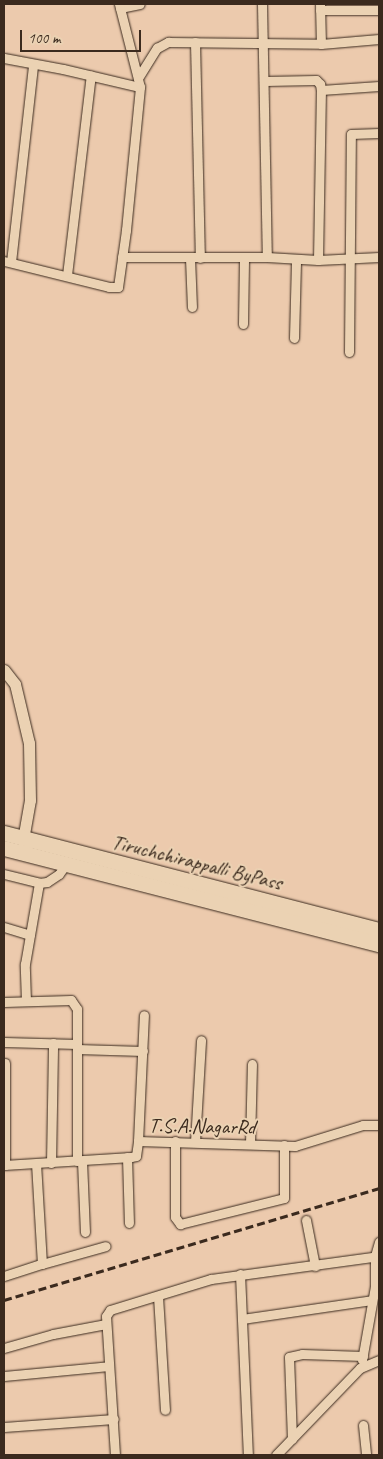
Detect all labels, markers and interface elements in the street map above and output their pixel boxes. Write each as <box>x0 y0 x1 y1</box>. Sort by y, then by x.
scale bar <box>22 20 144 52</box>
text: 100 m <box>28 29 60 48</box>
street label: Tiruchchirappalli ByPass <box>109 829 285 895</box>
street label: T.S.A.NagarRd <box>148 1112 256 1140</box>

